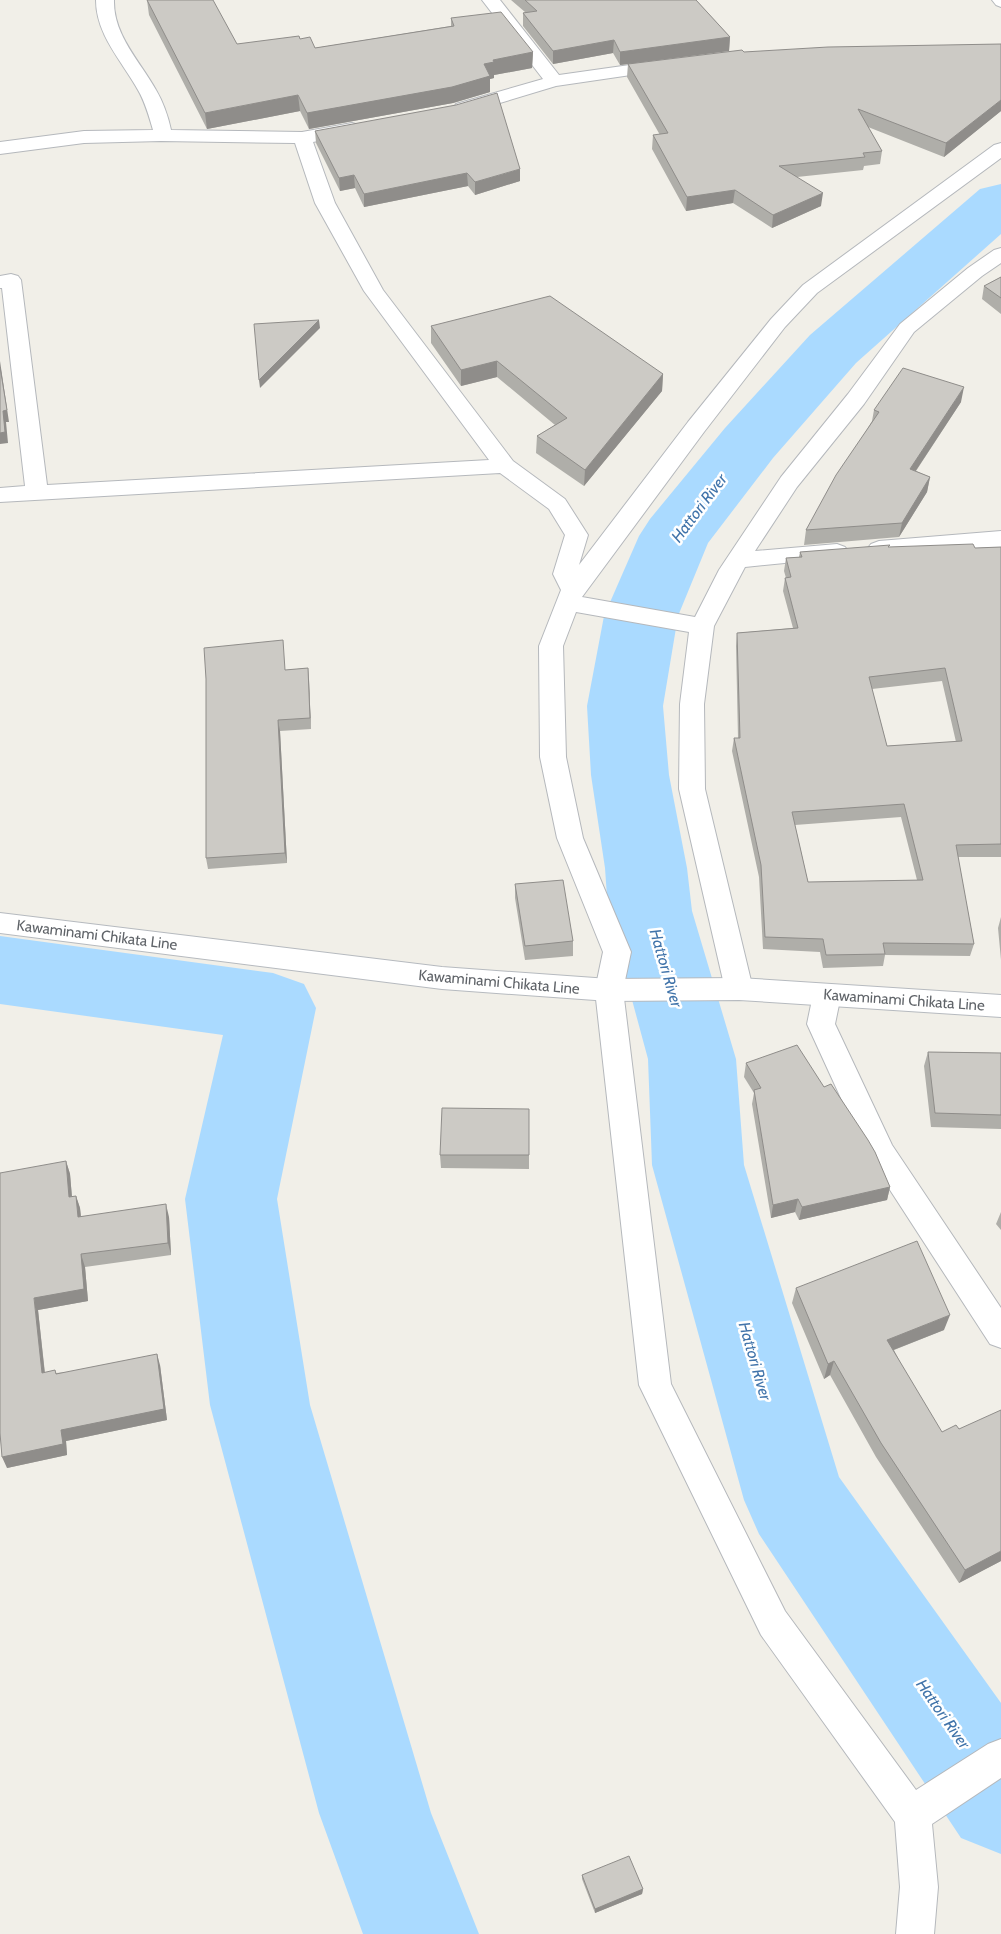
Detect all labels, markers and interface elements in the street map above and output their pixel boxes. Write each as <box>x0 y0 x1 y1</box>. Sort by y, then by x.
water label: Hattori River <box>667 469 731 546</box>
street label: Kawaminami Chikata Line <box>16 916 179 954</box>
water label: Hattori River <box>646 927 687 1010</box>
street label: Kawaminami Chikata Line <box>418 966 581 998</box>
street label: Kawaminami Chikata Line <box>823 985 986 1015</box>
water label: Hattori River <box>735 1320 776 1403</box>
water label: Hattori River <box>912 1676 974 1753</box>

